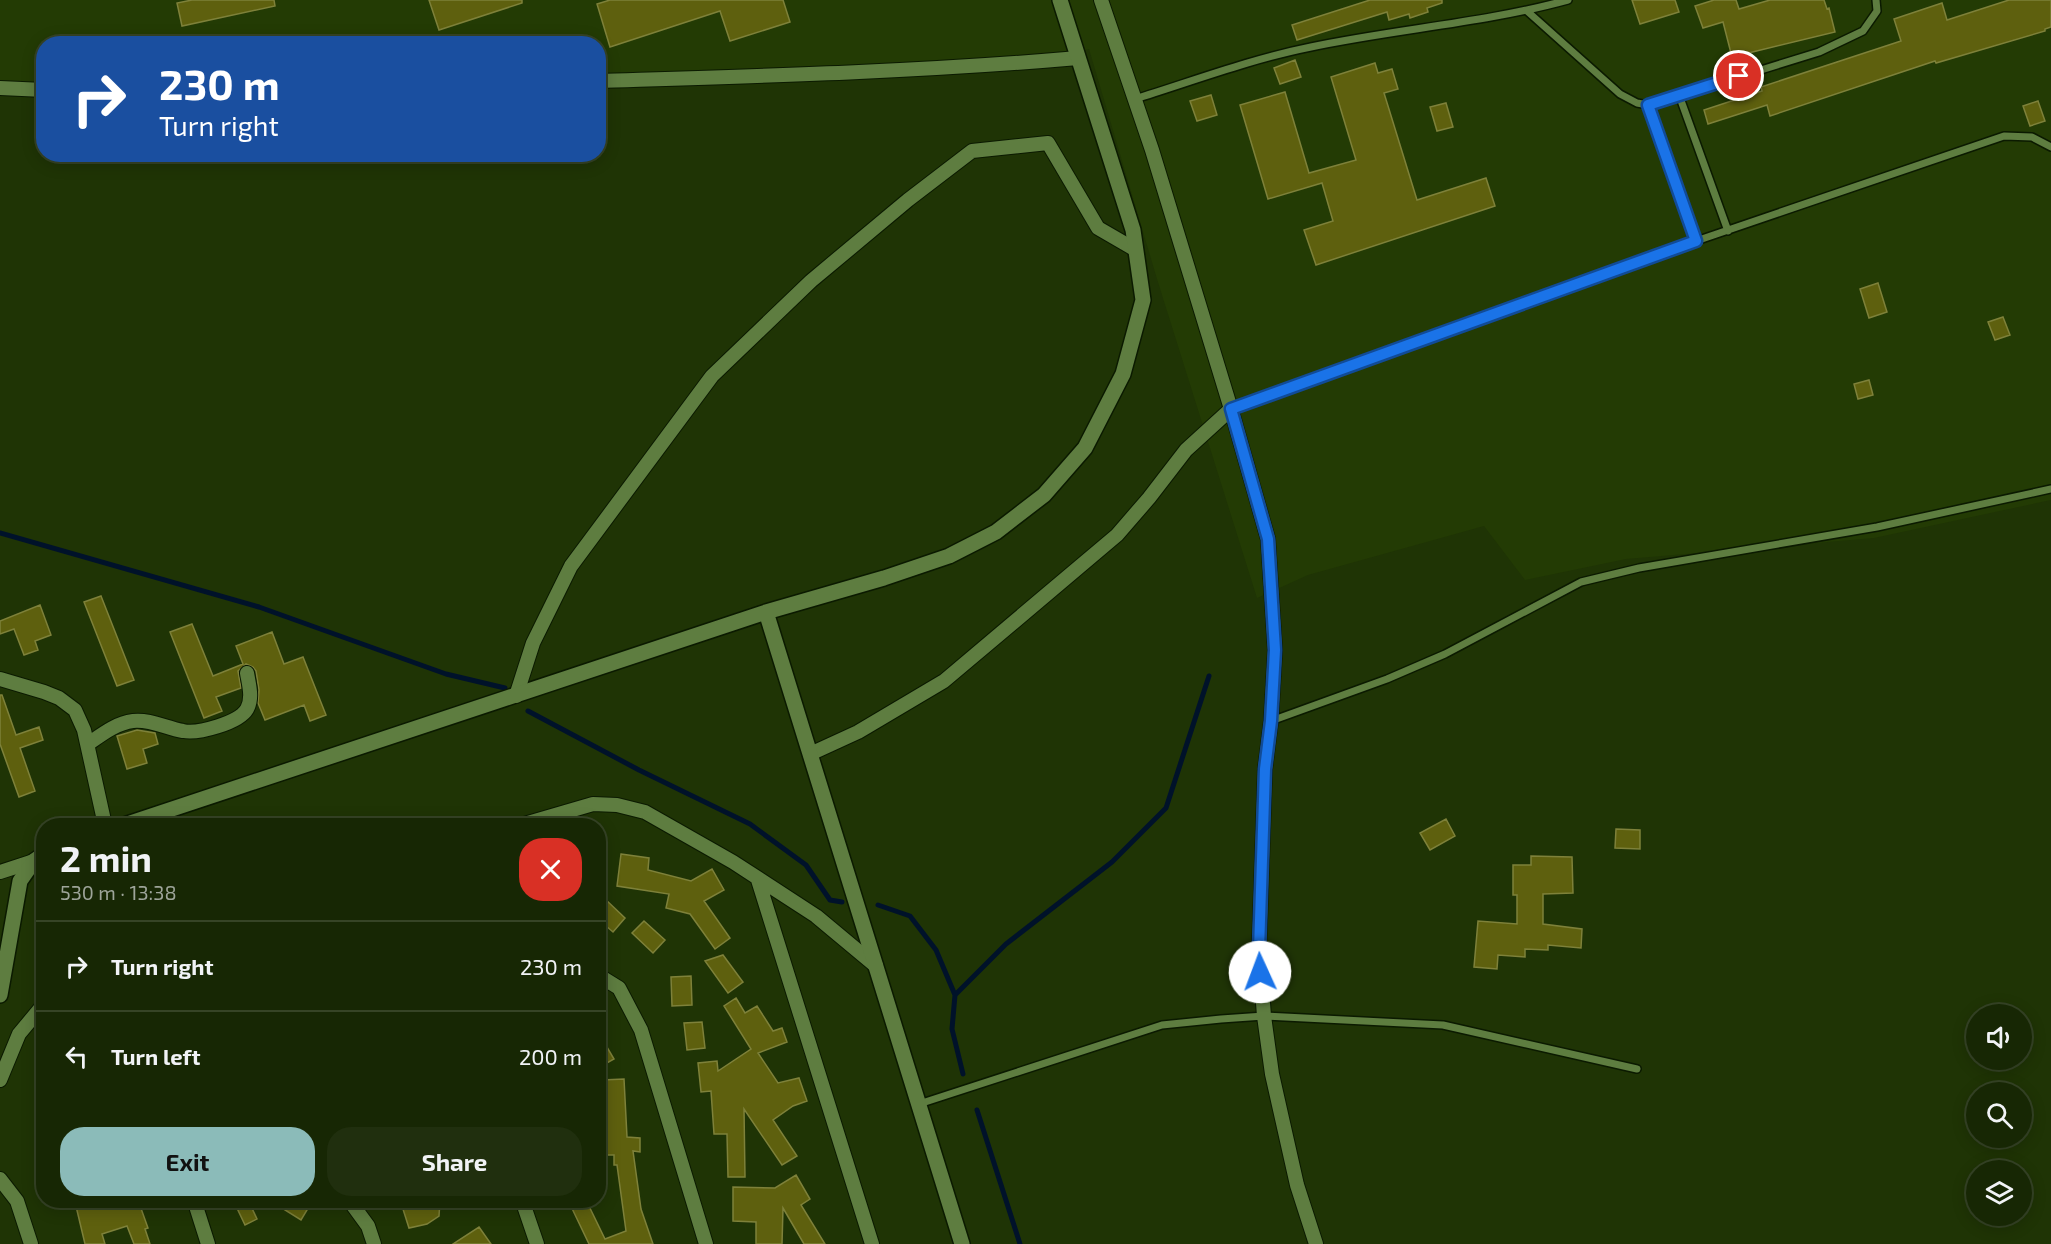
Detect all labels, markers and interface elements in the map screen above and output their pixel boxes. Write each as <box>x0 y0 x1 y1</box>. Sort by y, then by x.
pin <box>1713 50 1764 101</box>
text: 230 m <box>159 58 280 108</box>
icon: arrive <box>1722 59 1755 92</box>
icon: right <box>60 60 138 138</box>
text: Turn right <box>159 109 279 141</box>
text: 2 min <box>60 836 152 879</box>
button: close <box>519 838 582 901</box>
text: 530 m · 13:38 <box>60 880 177 904</box>
position arrow <box>1228 940 1292 1004</box>
icon: right <box>60 950 93 983</box>
text: Turn right <box>111 953 213 979</box>
text: 230 m <box>520 953 582 979</box>
map controls <box>1966 1004 2032 1226</box>
button: sound <box>1966 1004 2032 1070</box>
icon: left <box>60 1040 93 1073</box>
text: Turn left <box>111 1043 200 1069</box>
text: 200 m <box>519 1043 582 1069</box>
button: search <box>1966 1082 2032 1148</box>
button: Exit <box>60 1127 315 1196</box>
button: Share <box>327 1127 582 1196</box>
button: layers <box>1966 1160 2032 1226</box>

